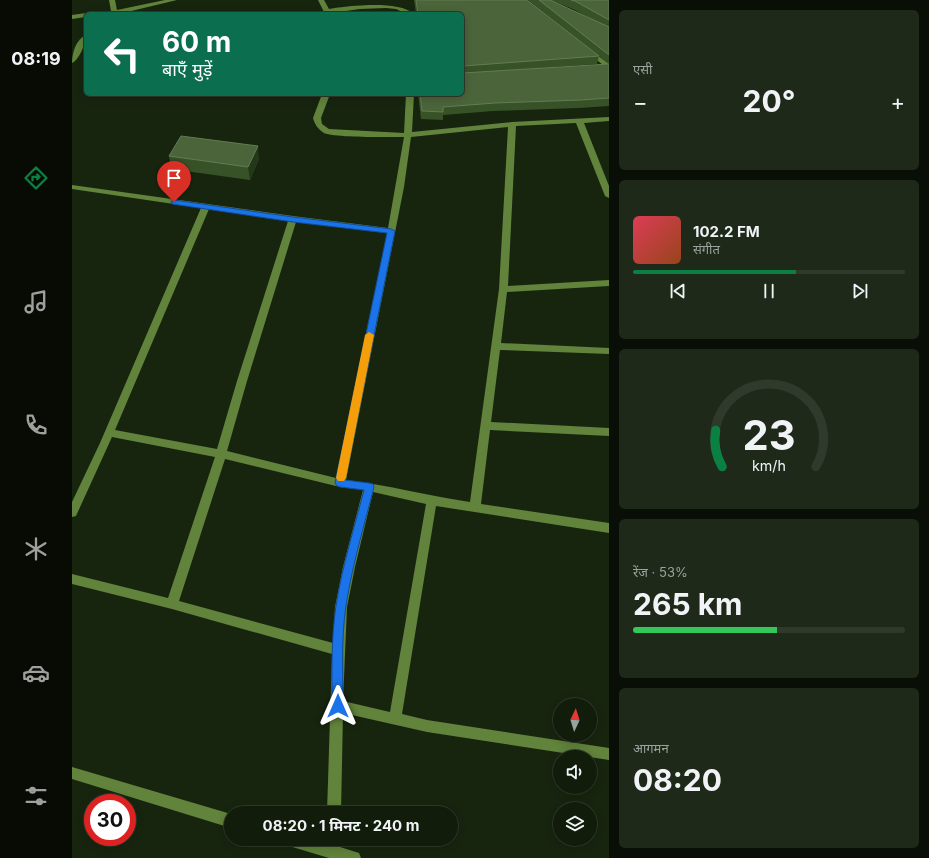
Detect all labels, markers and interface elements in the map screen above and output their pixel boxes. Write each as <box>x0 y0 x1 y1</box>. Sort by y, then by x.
text: 60 m <box>162 25 231 59</box>
icon: left <box>96 28 148 80</box>
text: 08:19 <box>11 48 61 69</box>
text: बाएँ मुड़ें <box>162 59 212 80</box>
text: एसी <box>633 61 652 77</box>
text: 20° <box>743 83 795 119</box>
text: − <box>633 89 648 115</box>
text: + <box>890 89 905 115</box>
pin <box>157 161 191 202</box>
icon: directions <box>22 164 50 192</box>
icon: arrive <box>163 167 185 189</box>
text: 102.2 FM <box>693 222 760 241</box>
text: संगीत <box>693 241 720 257</box>
icon: previous <box>667 280 689 302</box>
icon: pause <box>758 280 780 302</box>
icon: next <box>849 280 871 302</box>
icon: music <box>22 288 50 316</box>
text: 23 <box>742 410 796 460</box>
icon: phone <box>22 411 50 439</box>
text: km/h <box>752 457 786 474</box>
icon: climate <box>22 535 50 563</box>
text: रेंज · 53% <box>633 564 688 580</box>
text: 265 km <box>633 586 742 622</box>
icon: car <box>22 659 50 687</box>
position arrow <box>317 685 359 727</box>
north arrow <box>553 698 597 742</box>
map controls <box>553 698 597 846</box>
text: आगमन <box>633 740 669 756</box>
button: sound <box>553 750 597 794</box>
text: 08:20 <box>633 762 722 798</box>
icon: filters <box>22 782 50 810</box>
speed limit sign: 30 <box>84 794 136 846</box>
button: layers <box>553 802 597 846</box>
text: 08:20 · 1 मिनट · 240 m <box>263 816 419 835</box>

